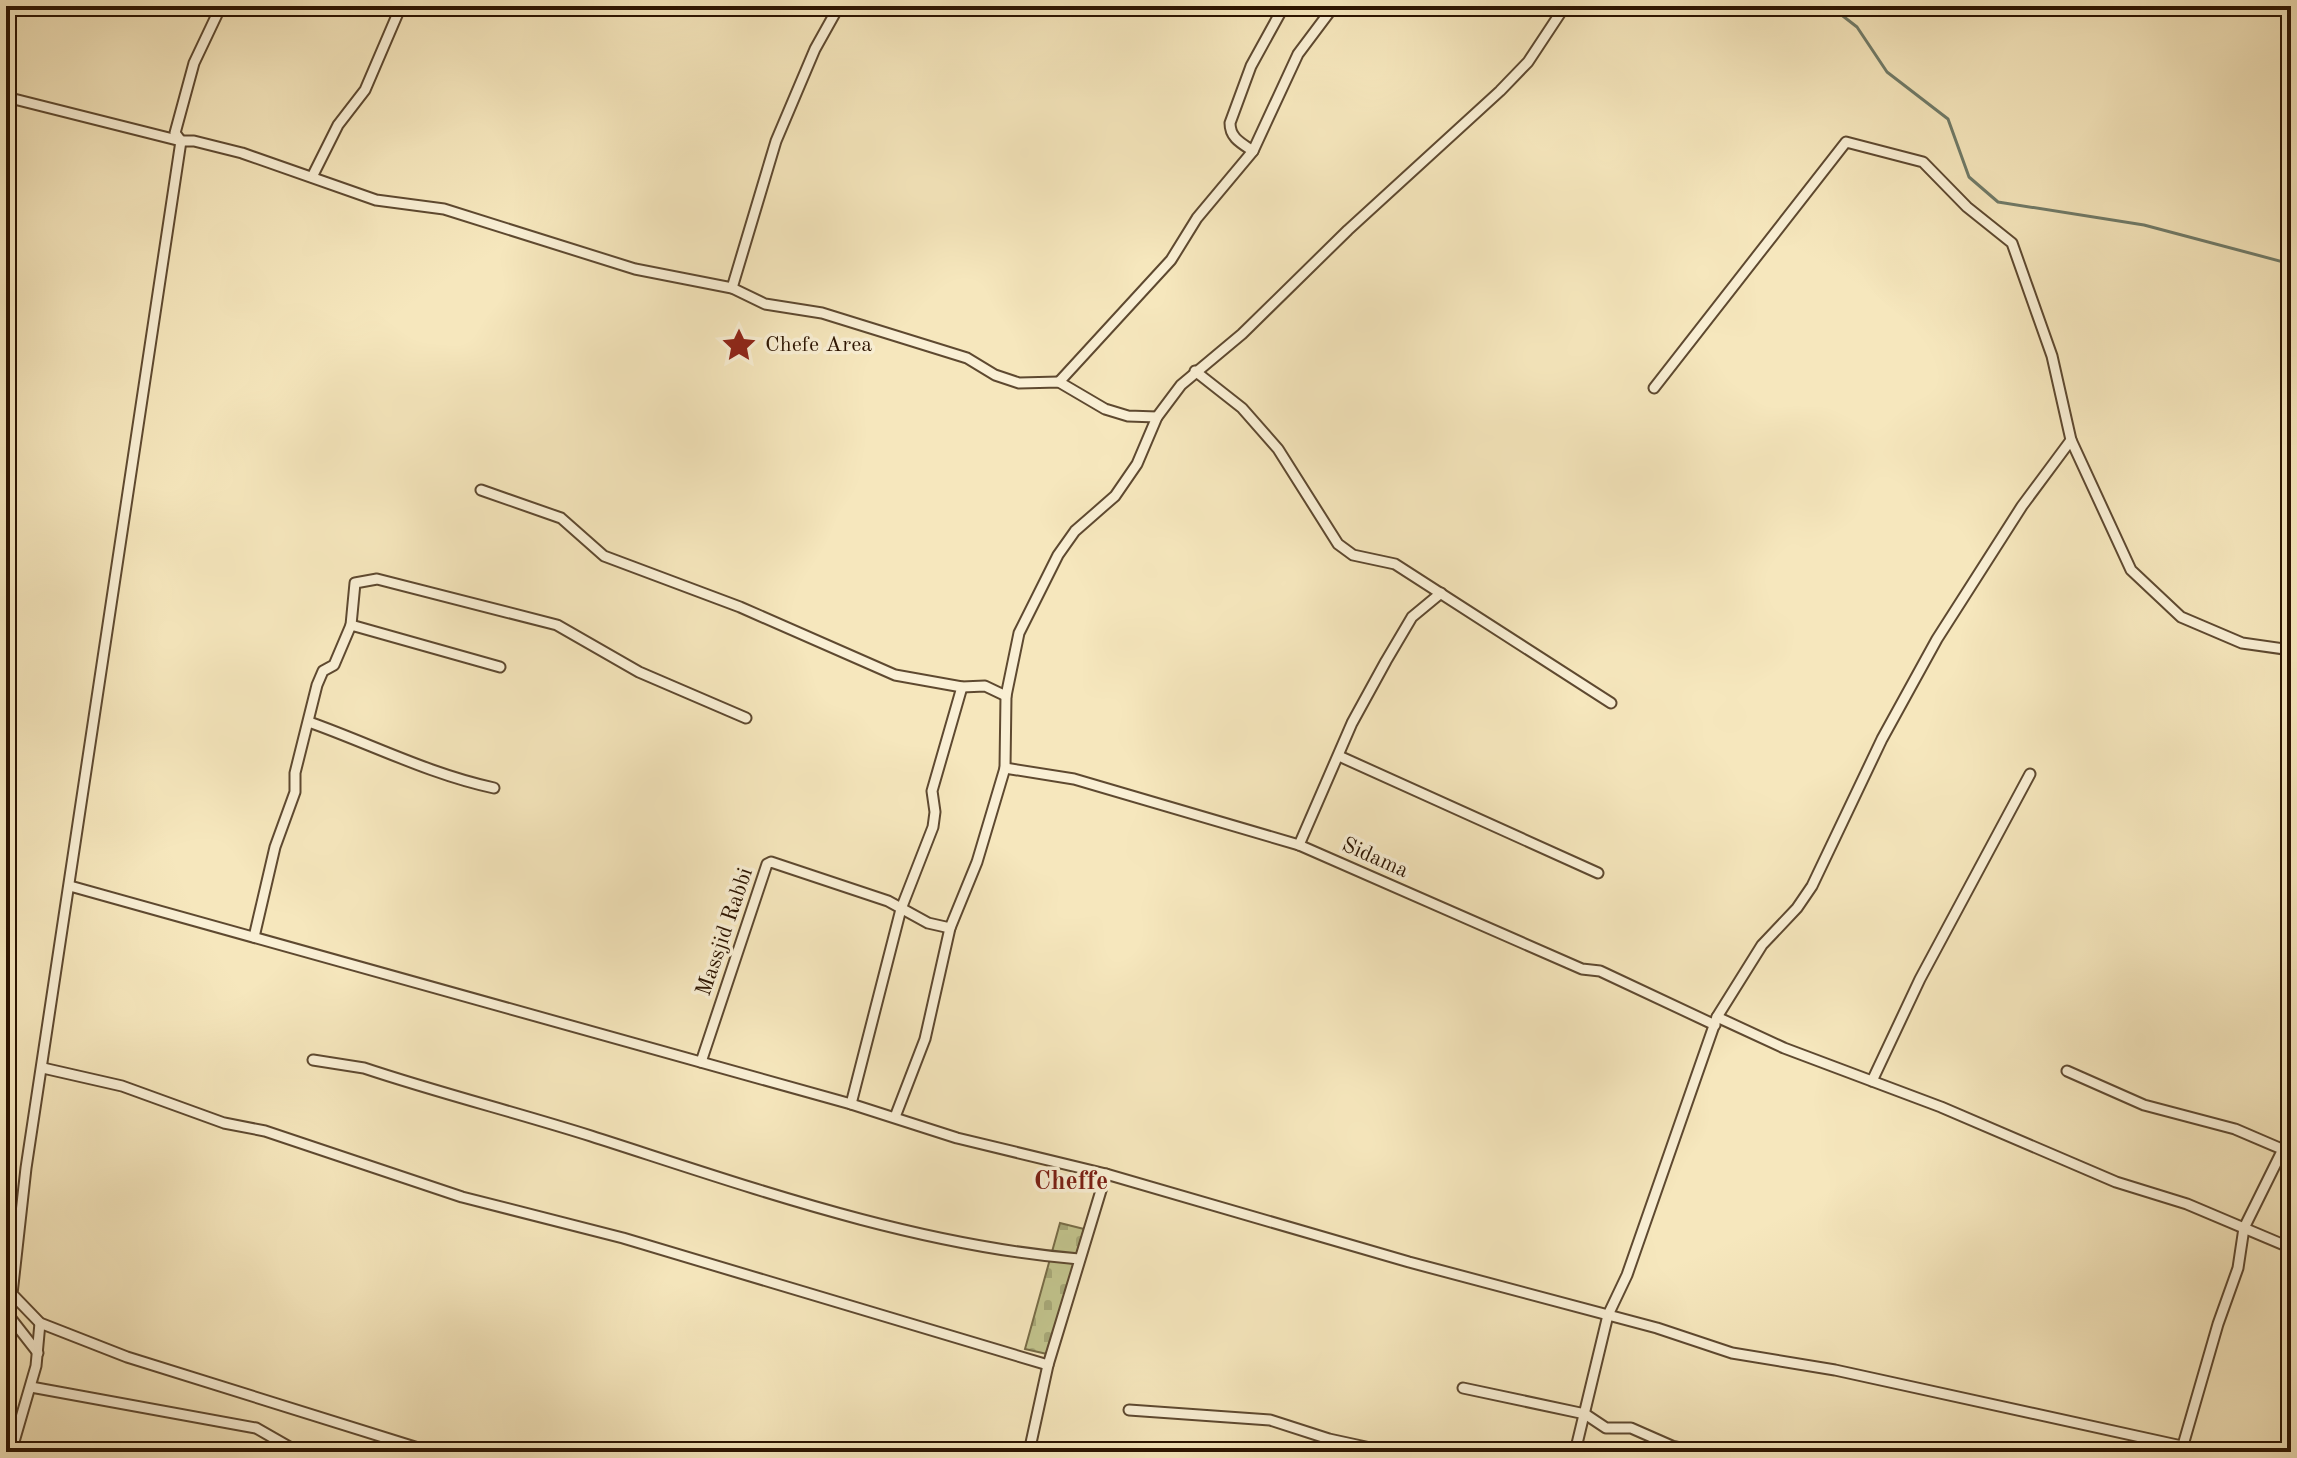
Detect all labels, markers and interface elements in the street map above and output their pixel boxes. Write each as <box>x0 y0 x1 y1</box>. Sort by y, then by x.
place icon: Chefe Area <box>720 326 758 364</box>
place label: Chefe Area <box>765 334 872 356</box>
street label: Sidama <box>1338 834 1412 882</box>
street label: Massjid Rabbi <box>693 865 757 999</box>
district label: Cheffe <box>1034 1169 1108 1195</box>

